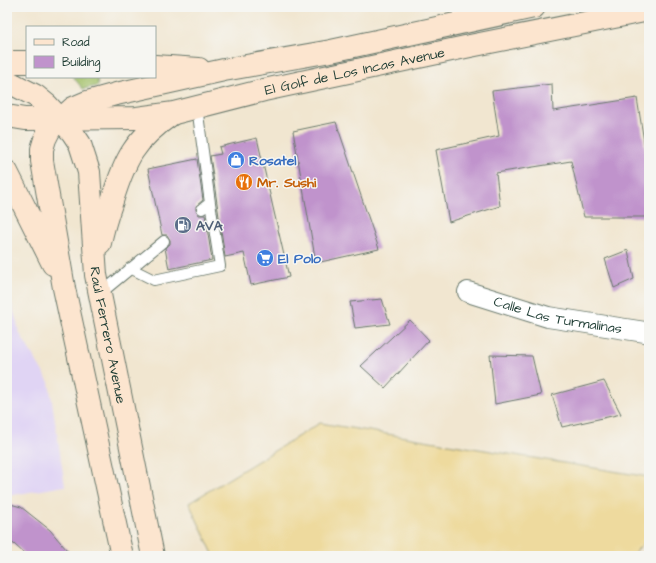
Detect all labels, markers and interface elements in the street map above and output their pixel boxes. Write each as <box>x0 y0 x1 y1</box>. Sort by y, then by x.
legend <box>26 26 156 78</box>
text: Road <box>62 34 90 51</box>
street label: El Golf de Los Incas Avenue <box>263 43 447 101</box>
text: Building <box>62 54 100 72</box>
shop icon: Rosatel <box>226 150 246 170</box>
place label: Rosatel <box>249 151 297 171</box>
restaurant icon: Mr. Sushi <box>234 172 254 192</box>
place label: Mr. Sushi <box>257 173 317 193</box>
fuel station icon: AVA <box>173 215 193 235</box>
place label: AVA <box>196 216 224 236</box>
supermarket icon: El Polo <box>255 248 275 268</box>
place label: El Polo <box>278 249 321 269</box>
street label: Raúl Ferrero Avenue <box>84 266 131 406</box>
street label: Calle Las Turmalinas <box>491 292 623 339</box>

